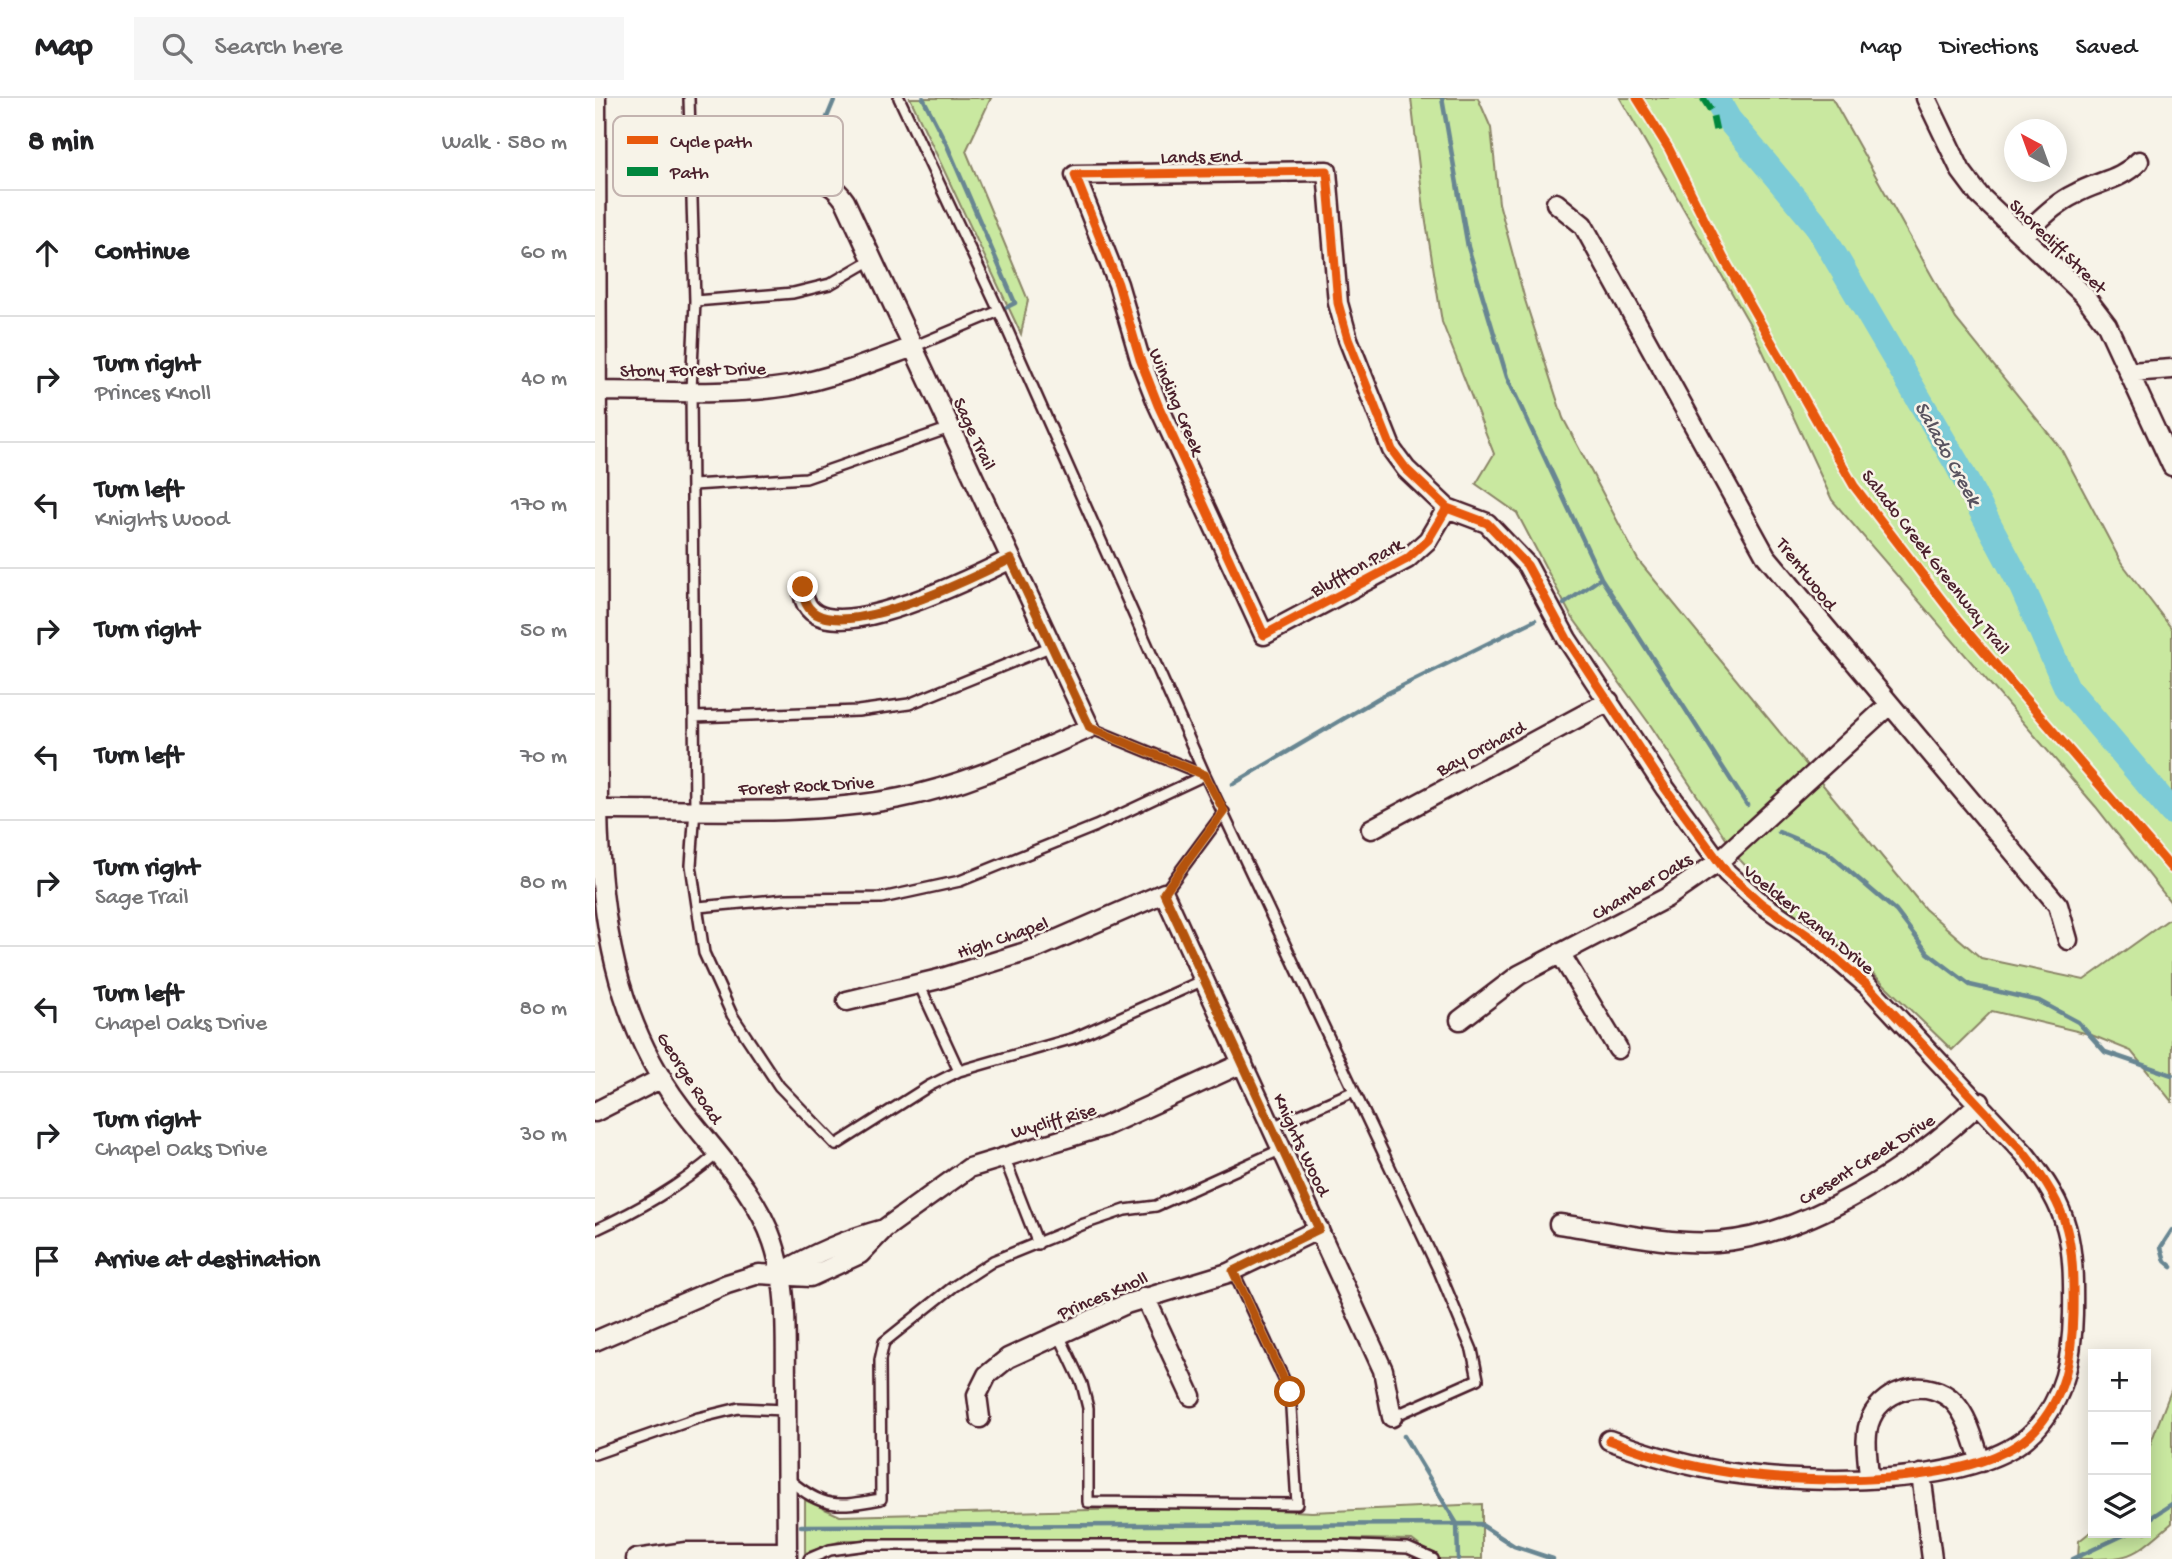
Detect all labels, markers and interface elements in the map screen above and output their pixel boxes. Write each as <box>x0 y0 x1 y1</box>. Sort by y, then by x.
search box <box>134 17 624 80</box>
text: Map <box>35 29 92 67</box>
icon: search <box>158 29 196 67</box>
text: Search here <box>214 33 343 64</box>
text: Map <box>1860 34 1902 63</box>
text: Directions <box>1940 34 2038 63</box>
text: Saved <box>2076 34 2137 63</box>
legend <box>613 116 843 196</box>
north arrow <box>2004 119 2067 182</box>
text: 8 min <box>28 126 94 161</box>
text: Walk · 580 m <box>442 130 567 157</box>
text: Cycle path <box>670 132 752 155</box>
street label: Lands End <box>1160 146 1244 171</box>
text: Path <box>669 163 709 186</box>
street label: Shorecliff Street <box>2003 195 2112 301</box>
icon: ahead <box>28 234 66 272</box>
text: Continue <box>95 238 189 269</box>
text: 60 m <box>521 240 567 267</box>
street label: Winding Creek <box>1142 345 1208 461</box>
text: Turn right <box>95 350 199 381</box>
street label: Stony Forest Drive <box>620 359 766 384</box>
icon: right <box>28 360 66 398</box>
text: 40 m <box>521 366 567 393</box>
text: Princes Knoll <box>95 381 211 408</box>
street label: Sage Trail <box>946 395 1000 474</box>
water label: Salado Creek <box>1907 398 1986 514</box>
street label: Salado Creek Greenway Trail <box>1855 466 2014 660</box>
text: Turn left <box>95 476 183 507</box>
icon: left <box>28 486 66 524</box>
text: 170 m <box>511 492 567 519</box>
text: Knights Wood <box>95 507 229 534</box>
street label: Trentwood <box>1769 533 1842 618</box>
street label: Bluffton Park <box>1307 534 1409 604</box>
route end <box>787 571 818 602</box>
icon: right <box>28 612 66 650</box>
text: Turn right <box>95 616 199 647</box>
text: 50 m <box>520 618 567 645</box>
street label: Bay Orchard <box>1432 716 1532 784</box>
icon: left <box>28 738 66 776</box>
text: Turn left <box>95 742 183 773</box>
text: 70 m <box>520 744 567 771</box>
street label: Forest Rock Drive <box>737 772 875 803</box>
street label: Chamber Oaks <box>1588 849 1698 927</box>
text: Turn right <box>95 854 199 885</box>
street label: Voelcker Ranch Drive <box>1737 860 1878 981</box>
icon: right <box>28 864 66 902</box>
text: 80 m <box>520 870 567 897</box>
text: Sage Trail <box>95 885 189 912</box>
street label: High Chapel <box>955 913 1052 966</box>
text: Turn left <box>95 980 183 1011</box>
icon: left <box>28 990 66 1028</box>
text: 80 m <box>520 996 567 1023</box>
text: Chapel Oaks Drive <box>95 1011 267 1038</box>
street label: George Road <box>650 1029 727 1131</box>
street label: Knights Wood <box>1266 1090 1334 1202</box>
street label: Wycliff Rise <box>1009 1099 1099 1145</box>
text: Turn right <box>95 1106 199 1137</box>
street label: Cresent Creek Drive <box>1796 1110 1940 1212</box>
icon: right <box>28 1116 66 1154</box>
text: 30 m <box>520 1122 567 1149</box>
text: Chapel Oaks Drive <box>95 1137 267 1164</box>
icon: arrive <box>28 1242 66 1280</box>
text: Arrive at destination <box>95 1246 320 1277</box>
street label: Princes Knoll <box>1054 1268 1152 1327</box>
map controls <box>2088 1349 2151 1538</box>
button: + <box>2088 1349 2151 1412</box>
route start <box>1274 1376 1305 1407</box>
button: − <box>2088 1412 2151 1475</box>
button: layers <box>2088 1475 2151 1538</box>

